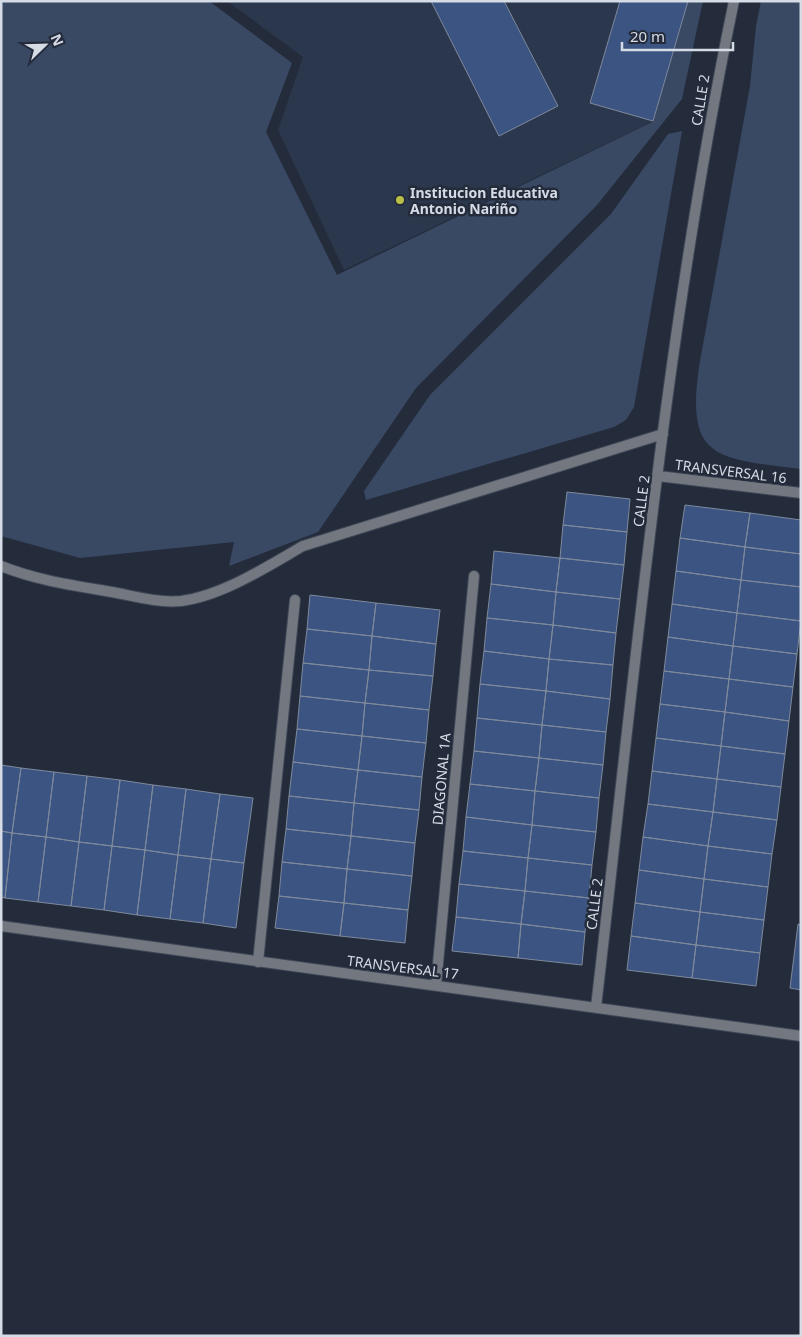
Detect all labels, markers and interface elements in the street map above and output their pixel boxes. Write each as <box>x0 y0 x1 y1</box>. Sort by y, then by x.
north arrow <box>20 20 70 70</box>
scale bar <box>622 20 733 52</box>
text: 20 m <box>630 26 665 46</box>
text: N <box>46 31 68 49</box>
street label: CALLE 2 <box>687 73 713 127</box>
place label: Institucion Educativa Antonio Nariño <box>410 183 558 218</box>
marker: Institucion Educativa Antonio Nariño <box>394 194 406 206</box>
street label: TRANSVERSAL 16 <box>674 455 788 487</box>
street label: CALLE 2 <box>628 474 654 528</box>
street label: DIAGONAL 1A <box>428 732 454 826</box>
street label: CALLE 2 <box>581 877 607 931</box>
street label: TRANSVERSAL 17 <box>346 951 460 983</box>

